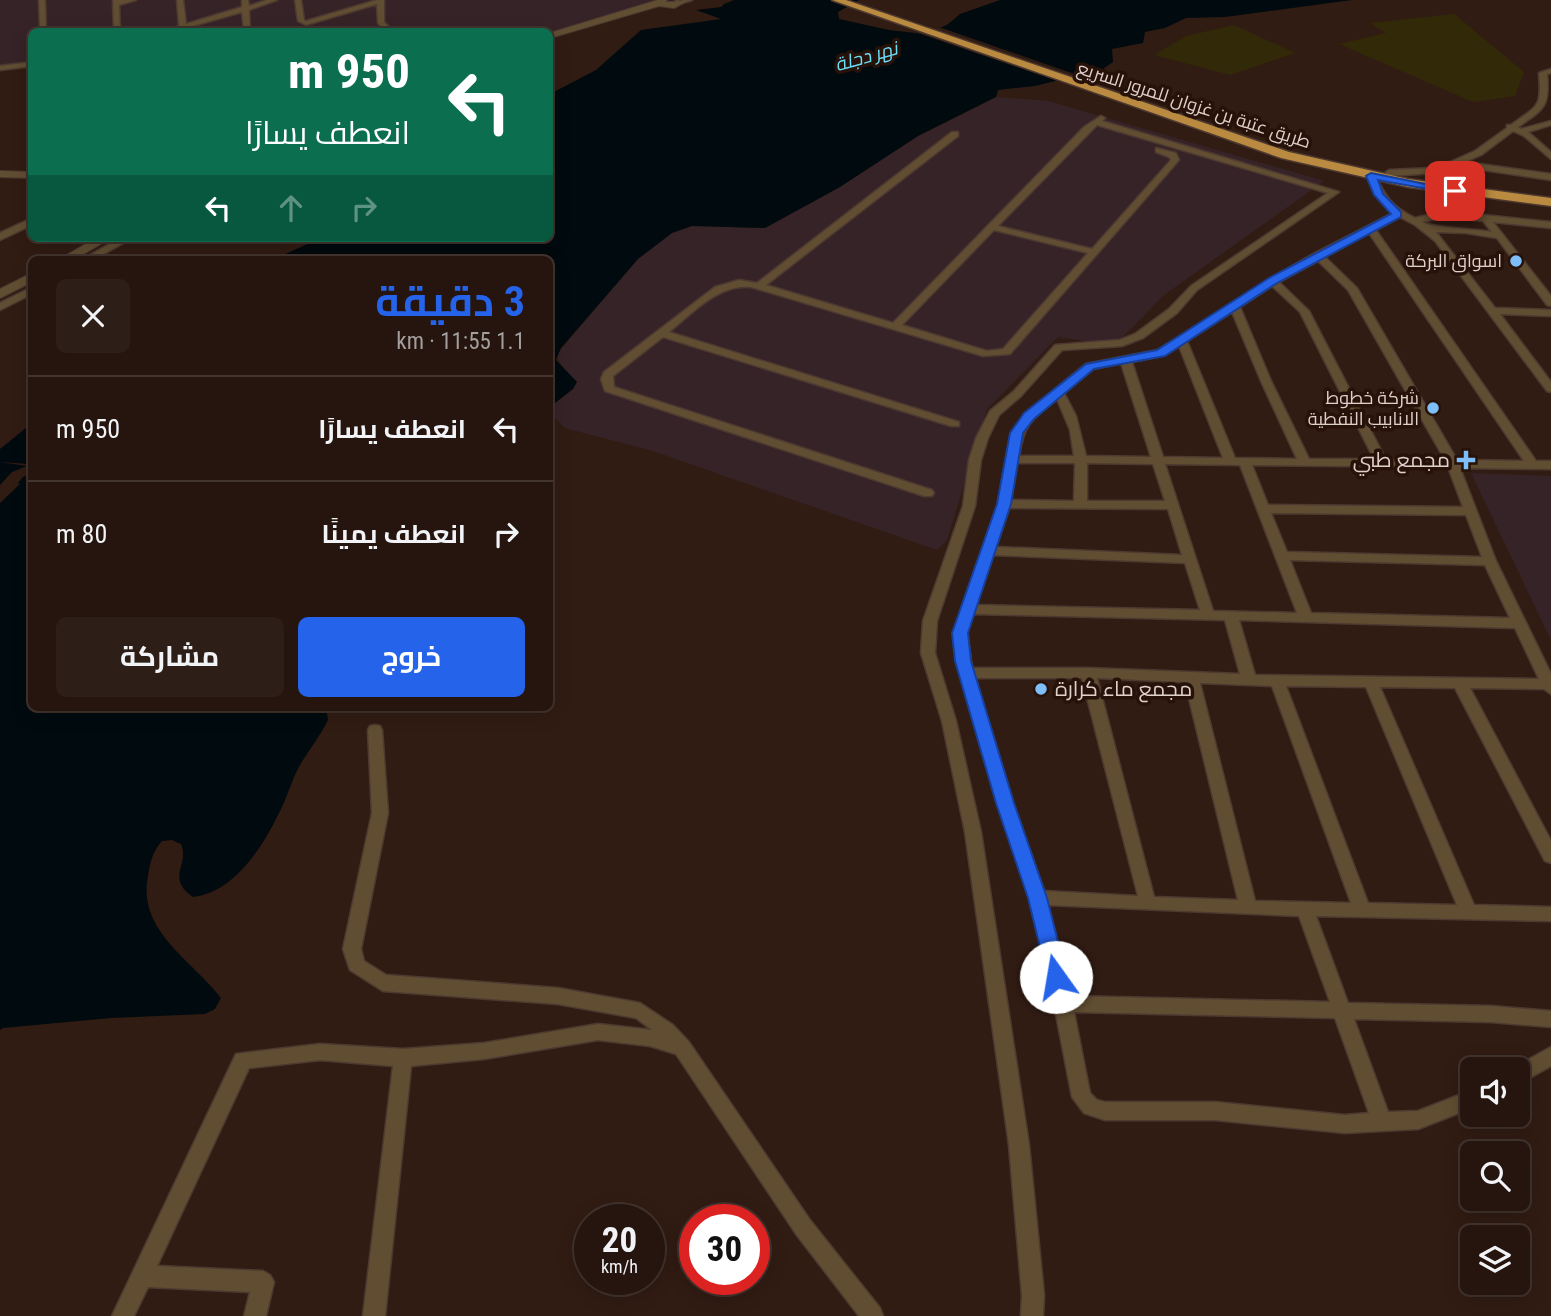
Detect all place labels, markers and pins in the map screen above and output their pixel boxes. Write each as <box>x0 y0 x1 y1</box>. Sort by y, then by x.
pin <box>1425 161 1485 221</box>
place label: اسواق البركة <box>1405 250 1502 273</box>
marker: اسواق البركة <box>1508 253 1524 269</box>
place label: شركة خطوط الانابيب النفطية <box>1308 387 1419 429</box>
marker: شركة خطوط الانابيب النفطية <box>1425 400 1441 416</box>
place label: مجمع طبي <box>1353 448 1450 476</box>
marker: مجمع طبي <box>1456 450 1476 470</box>
place label: مجمع ماء كرارة <box>1055 677 1192 703</box>
marker: مجمع ماء كرارة <box>1033 681 1049 697</box>

